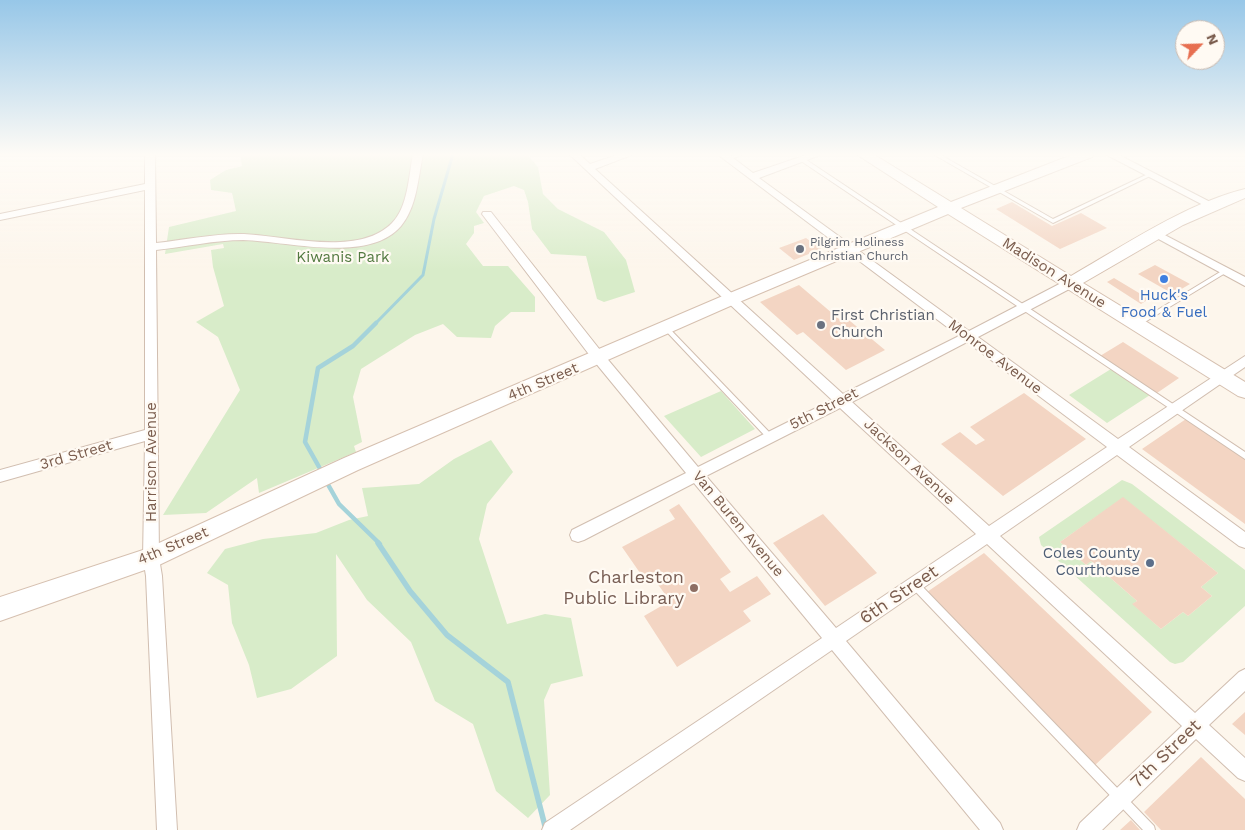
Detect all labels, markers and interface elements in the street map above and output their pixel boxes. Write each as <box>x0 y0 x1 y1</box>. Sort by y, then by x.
north arrow <box>1175 20 1225 70</box>
text: N <box>1203 31 1222 47</box>
street label: Madison Avenue <box>999 234 1109 312</box>
place label: Pilgrim Holiness Christian Church <box>810 235 909 263</box>
marker: Pilgrim Holiness Christian Church <box>794 243 806 255</box>
park label: Kiwanis Park <box>296 249 390 267</box>
marker: Huck's Food & Fuel <box>1158 273 1170 285</box>
place label: Huck's Food & Fuel <box>1121 287 1207 322</box>
place label: First Christian Church <box>831 307 935 342</box>
street label: Monroe Avenue <box>945 316 1045 398</box>
marker: First Christian Church <box>815 319 827 331</box>
street label: 4th Street <box>505 359 581 405</box>
street label: 5th Street <box>787 384 861 434</box>
street label: Harrison Avenue <box>143 402 161 522</box>
street label: Jackson Avenue <box>860 415 958 509</box>
street label: 3rd Street <box>38 436 114 474</box>
street label: Van Buren Avenue <box>688 467 788 581</box>
street label: 4th Street <box>135 523 211 569</box>
place label: Coles County Courthouse <box>1043 545 1140 580</box>
marker: Coles County Courthouse <box>1144 557 1156 569</box>
street label: 6th Street <box>856 561 942 629</box>
place label: Charleston Public Library <box>563 567 684 610</box>
marker: Charleston Public Library <box>688 582 700 594</box>
street label: 7th Street <box>1126 715 1206 793</box>

